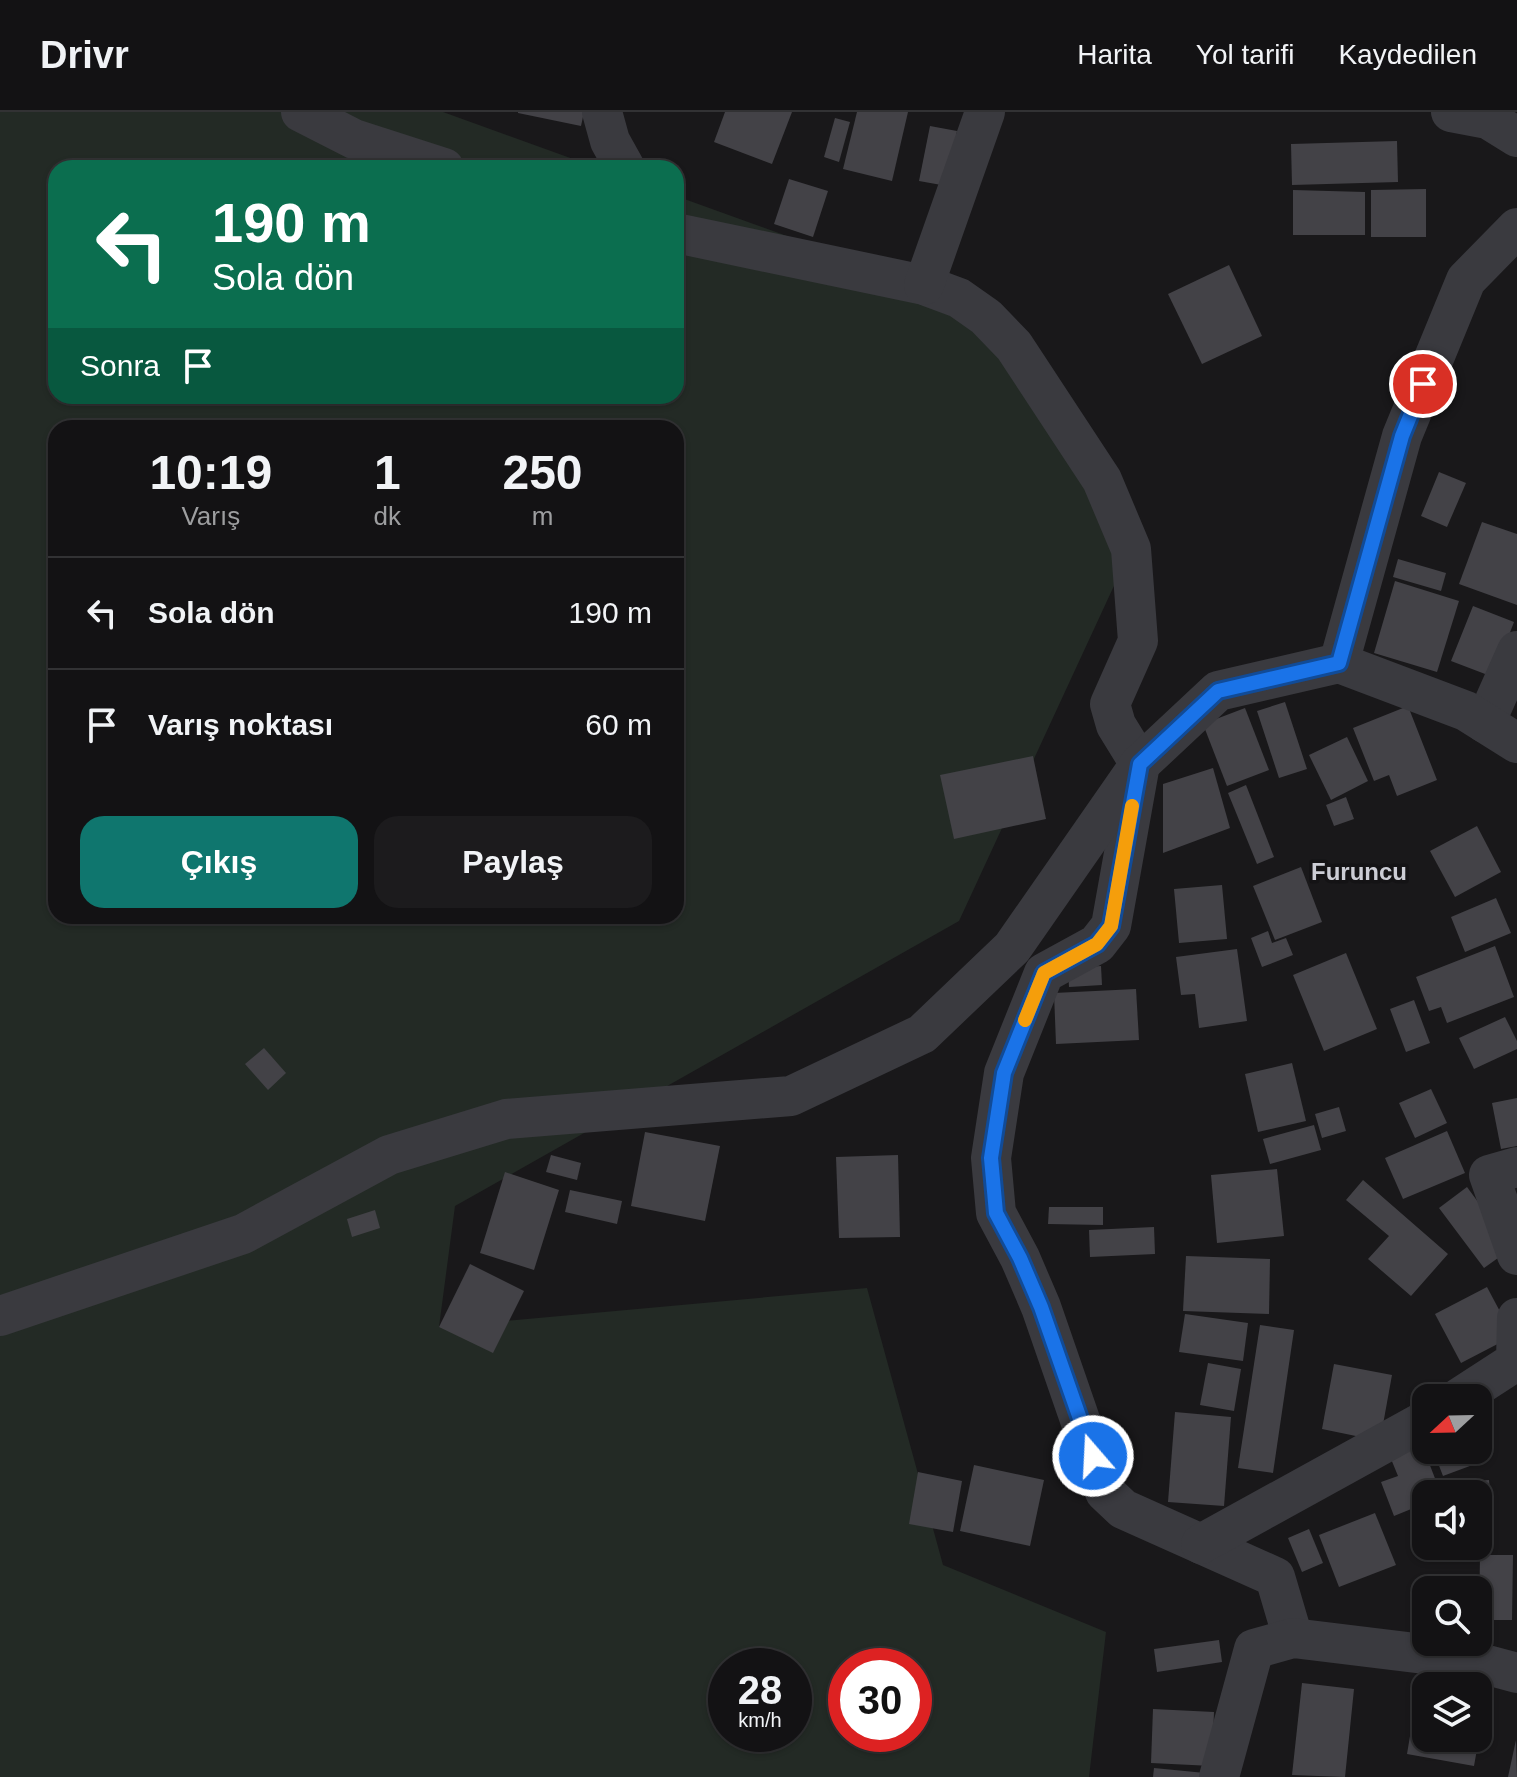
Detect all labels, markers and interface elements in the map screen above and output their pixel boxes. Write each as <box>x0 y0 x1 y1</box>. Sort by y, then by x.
text: Drivr <box>40 34 129 76</box>
text: Harita <box>1077 39 1152 70</box>
text: Yol tarifi <box>1196 39 1294 70</box>
text: Kaydedilen <box>1338 39 1477 70</box>
text: 190 m <box>212 191 371 254</box>
icon: left <box>80 192 184 296</box>
text: Sola dön <box>212 257 354 298</box>
icon: arrive <box>176 344 220 388</box>
text: Sonra <box>80 349 160 382</box>
pin <box>1389 350 1457 418</box>
icon: arrive <box>1401 362 1445 406</box>
text: 10:19 <box>149 446 272 499</box>
text: 1 <box>374 446 401 499</box>
text: 250 <box>502 446 583 499</box>
text: Varış <box>181 501 240 531</box>
text: dk <box>374 501 401 531</box>
text: m <box>532 501 553 531</box>
icon: left <box>80 591 124 635</box>
text: Sola dön <box>148 596 275 629</box>
text: 190 m <box>569 596 652 629</box>
icon: arrive <box>80 703 124 747</box>
text: Varış noktası <box>148 708 333 741</box>
text: 60 m <box>585 708 652 741</box>
button: Çıkış <box>80 816 358 908</box>
button: Paylaş <box>374 816 652 908</box>
district label: Furuncu <box>1311 858 1407 885</box>
north arrow <box>1412 1384 1492 1464</box>
map controls <box>1412 1384 1492 1752</box>
position arrow <box>1051 1414 1135 1498</box>
button: sound <box>1412 1480 1492 1560</box>
button: search <box>1412 1576 1492 1656</box>
speed limit sign: 30 <box>828 1648 932 1752</box>
text: 28 <box>738 1668 782 1712</box>
button: layers <box>1412 1672 1492 1752</box>
text: km/h <box>738 1709 782 1731</box>

